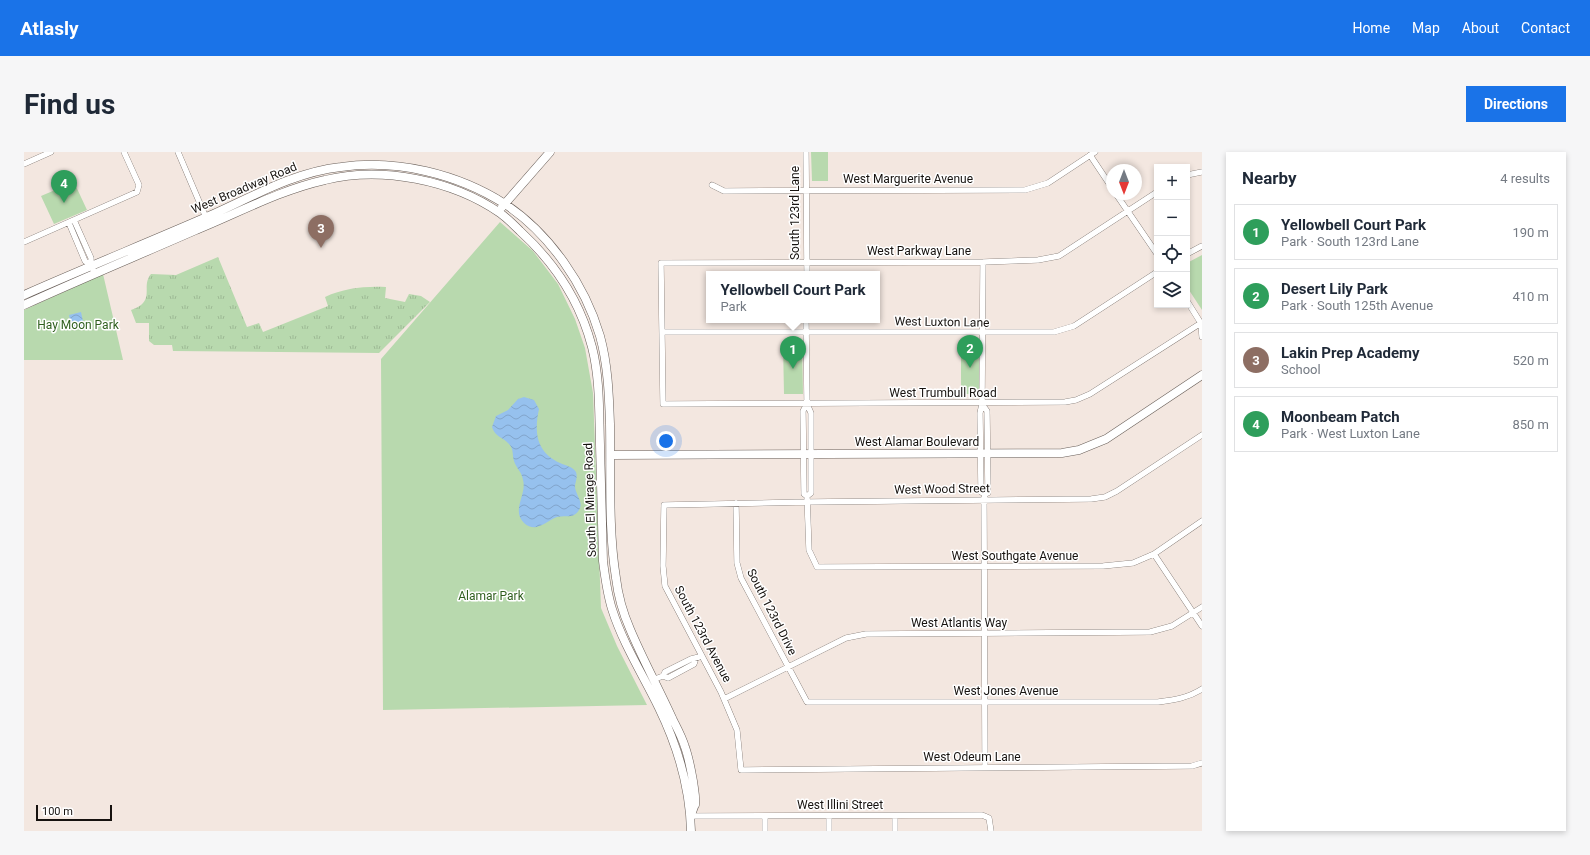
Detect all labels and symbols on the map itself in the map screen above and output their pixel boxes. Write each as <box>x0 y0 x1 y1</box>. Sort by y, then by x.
street label: West Broadway Road <box>189 159 299 217</box>
north arrow <box>1106 164 1142 200</box>
street label: South 123rd Lane <box>788 166 802 260</box>
pin: 4 <box>51 170 77 203</box>
street label: West Marguerite Avenue <box>843 172 973 186</box>
pin: 3 <box>308 215 334 248</box>
street label: West Parkway Lane <box>867 244 971 258</box>
street label: West Luxton Lane <box>894 314 990 330</box>
park label: Hay Moon Park <box>37 318 120 332</box>
pin: 2 <box>957 335 983 368</box>
pin: 1 <box>780 336 806 369</box>
street label: West Trumbull Road <box>889 386 997 400</box>
your location <box>656 431 676 451</box>
street label: West Alamar Boulevard <box>855 435 979 449</box>
street label: South El Mirage Road <box>581 443 599 557</box>
street label: West Wood Street <box>894 481 990 497</box>
street label: West Southgate Avenue <box>952 549 1078 563</box>
street label: South 123rd Drive <box>744 566 800 658</box>
street label: South 123rd Avenue <box>672 583 734 685</box>
park label: Alamar Park <box>458 589 525 603</box>
street label: West Atlantis Way <box>911 616 1007 630</box>
street label: West Jones Avenue <box>954 684 1058 698</box>
street label: West Odeum Lane <box>923 750 1021 764</box>
street label: West Illini Street <box>797 798 883 812</box>
scale bar <box>36 803 112 822</box>

